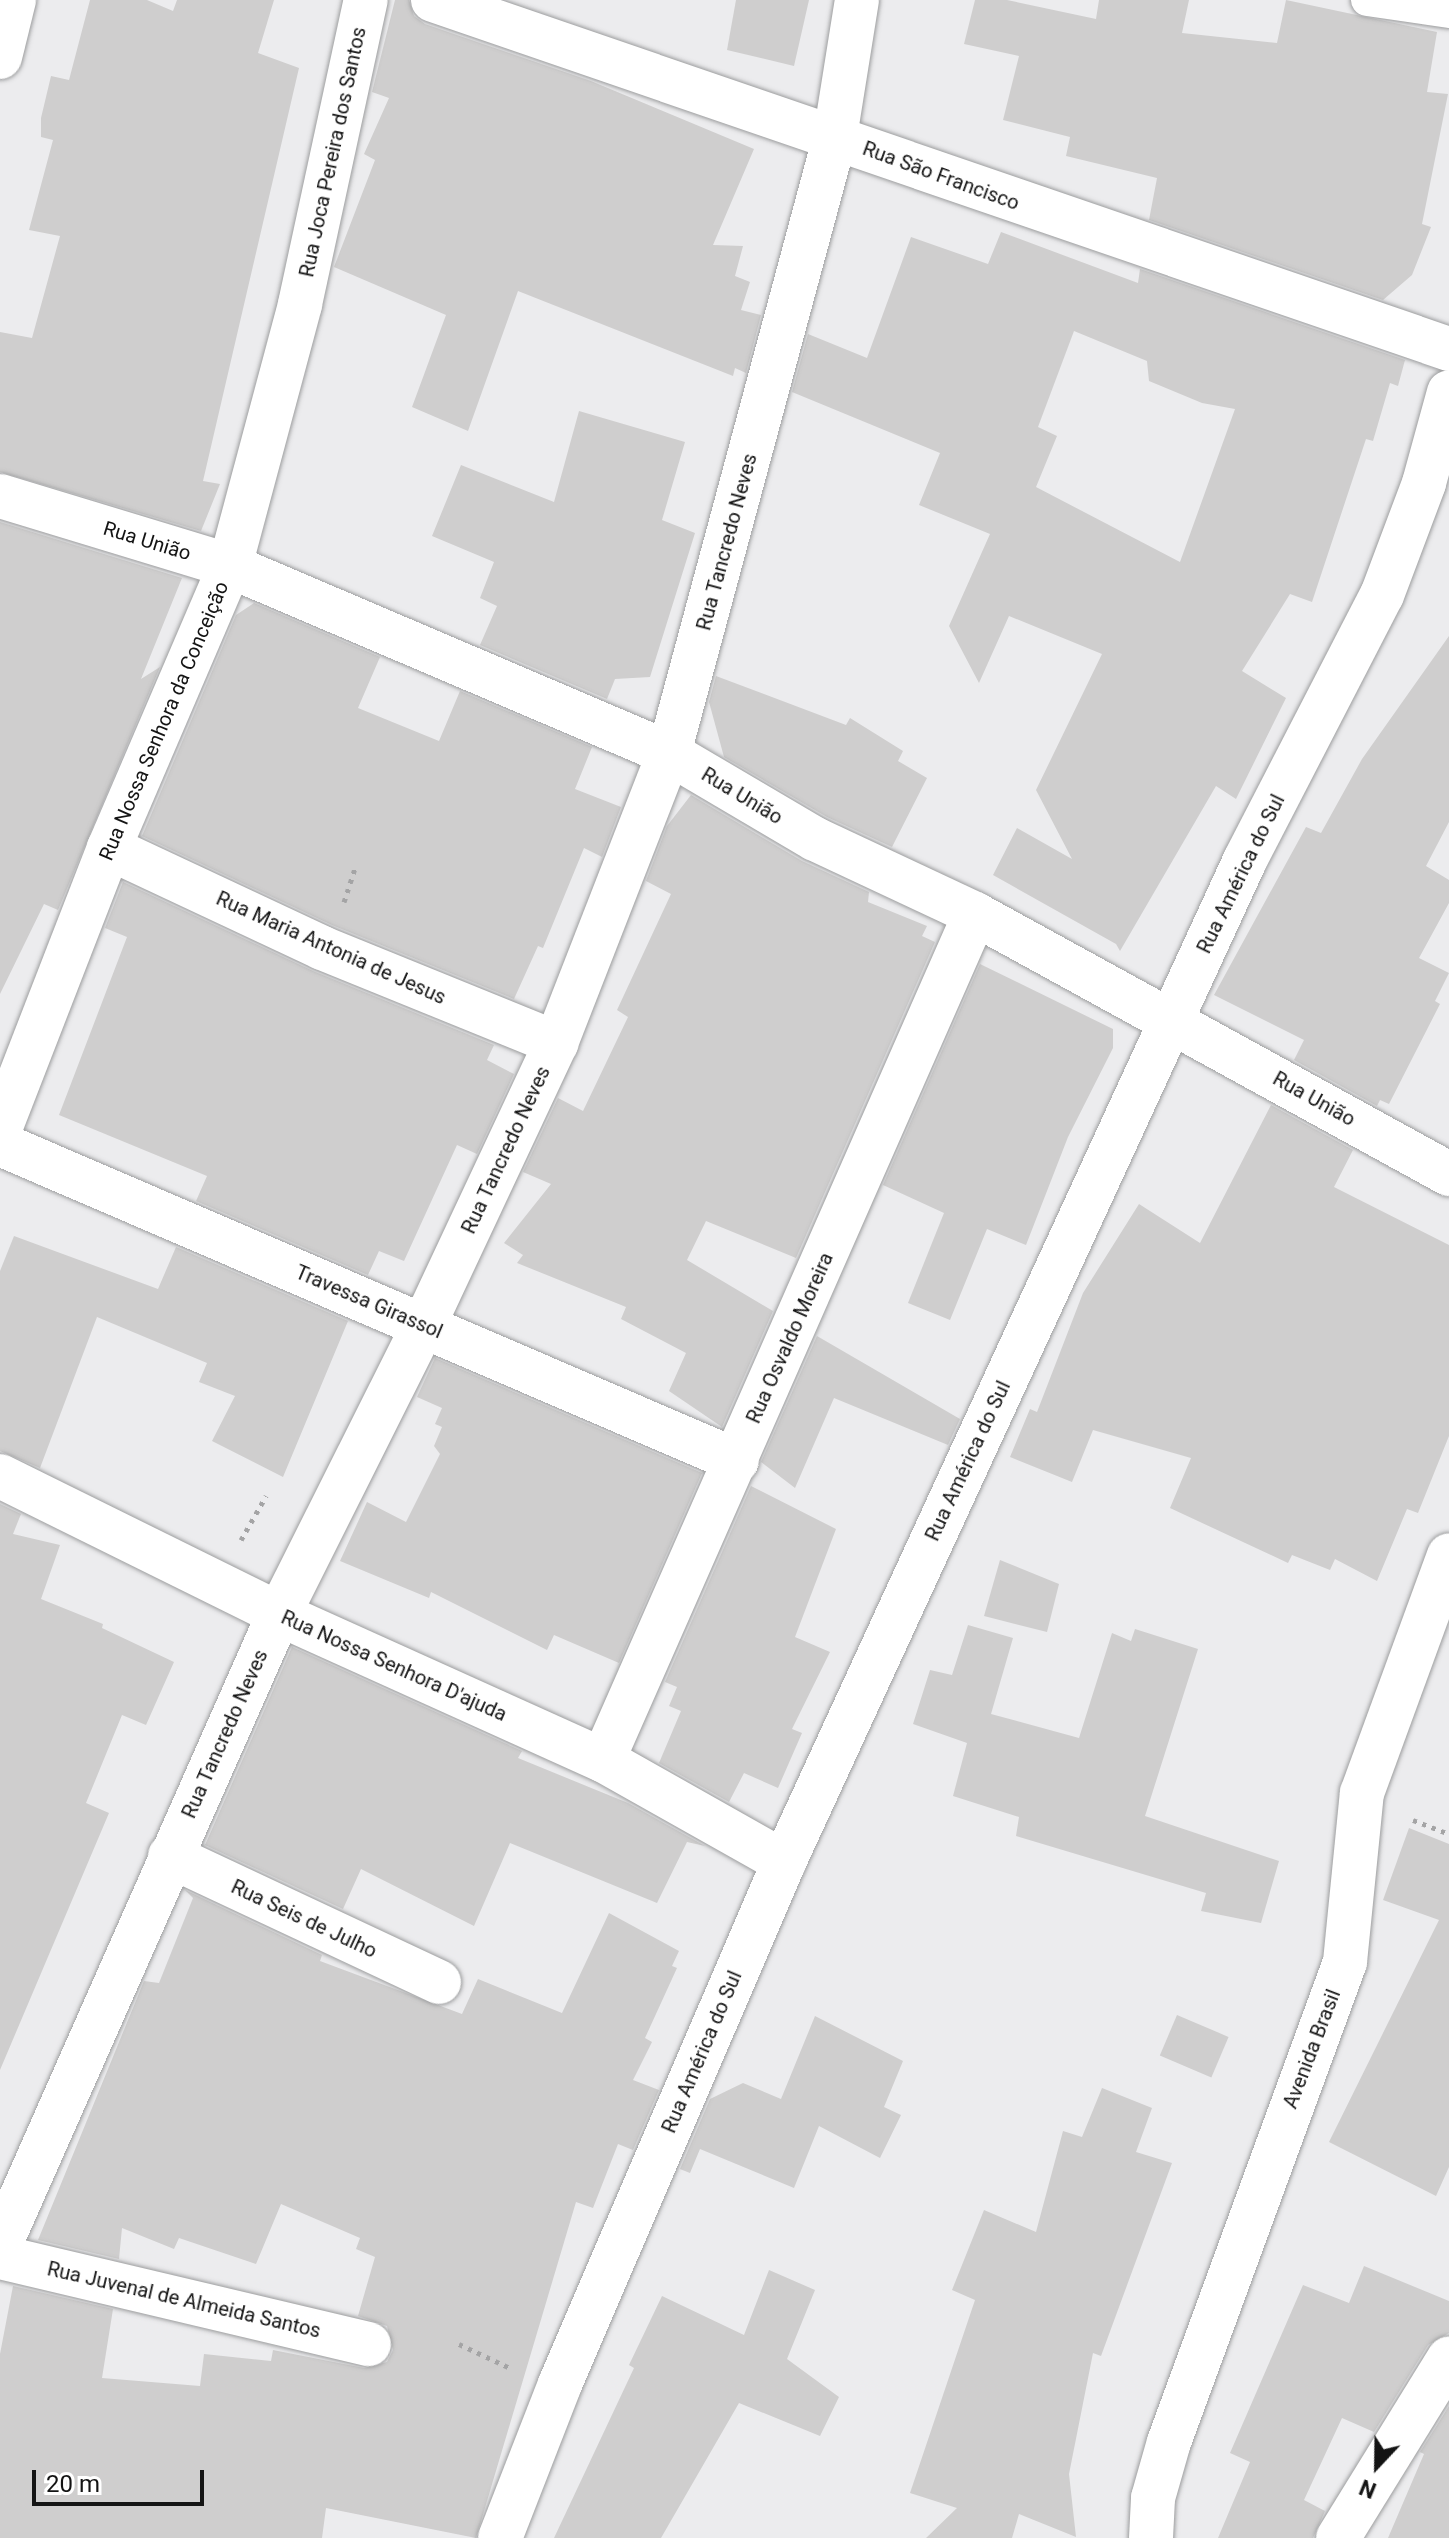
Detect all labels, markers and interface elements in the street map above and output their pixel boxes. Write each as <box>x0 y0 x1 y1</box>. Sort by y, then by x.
street label: Rua Joca Pereira dos Santos <box>295 25 371 279</box>
street label: Rua São Francisco <box>859 137 1023 215</box>
street label: Rua Tancredo Neves <box>692 451 762 633</box>
street label: Rua União <box>100 516 194 566</box>
street label: Rua Nossa Senhora da Conceição <box>94 578 234 864</box>
street label: Rua União <box>697 762 787 830</box>
street label: Rua América do Sul <box>1192 791 1290 957</box>
street label: Rua Maria Antonia de Jesus <box>212 886 450 1010</box>
street label: Rua Tancredo Neves <box>457 1062 555 1238</box>
street label: Rua União <box>1269 1067 1359 1131</box>
street label: Rua Osvaldo Moreira <box>742 1249 838 1427</box>
street label: Travessa Girassol <box>292 1260 446 1344</box>
street label: Rua América do Sul <box>920 1377 1016 1545</box>
street label: Rua Nossa Senhora D'ajuda <box>277 1605 511 1727</box>
street label: Rua Tancredo Neves <box>177 1646 273 1822</box>
street label: Rua Seis de Julho <box>227 1875 381 1963</box>
street label: Rua América do Sul <box>657 1967 747 2137</box>
street label: Avenida Brasil <box>1278 1986 1346 2112</box>
street label: Rua Juvenal de Almeida Santos <box>45 2257 323 2343</box>
north arrow <box>1337 2426 1417 2506</box>
scale bar <box>36 2454 208 2504</box>
text: 20 m <box>46 2470 100 2498</box>
text: N <box>1356 2474 1380 2503</box>

